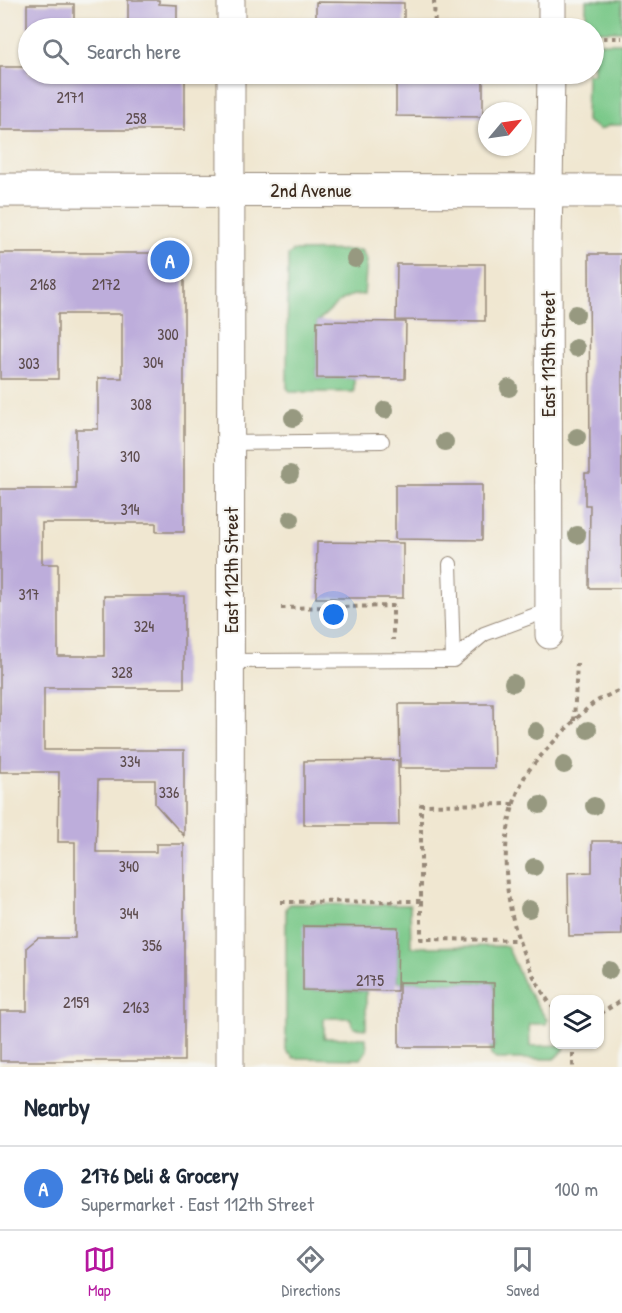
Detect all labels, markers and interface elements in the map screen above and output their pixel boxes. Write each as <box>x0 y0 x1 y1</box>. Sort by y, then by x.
search box <box>18 18 604 84</box>
icon: search <box>39 35 72 68</box>
text: Search here <box>87 36 181 66</box>
house number: 2171 <box>56 86 84 108</box>
north arrow <box>478 102 532 156</box>
house number: 258 <box>125 107 147 129</box>
street label: 2nd Avenue <box>270 176 352 203</box>
pin: A <box>150 238 190 282</box>
house number: 2168 <box>30 273 56 295</box>
house number: 2172 <box>92 273 121 295</box>
street label: East 113th Street <box>534 290 561 417</box>
house number: 300 <box>157 323 179 345</box>
house number: 304 <box>143 351 163 373</box>
house number: 303 <box>18 352 40 374</box>
house number: 308 <box>130 393 152 415</box>
house number: 310 <box>120 445 140 467</box>
house number: 314 <box>121 498 139 520</box>
street label: East 112th Street <box>217 506 244 633</box>
house number: 317 <box>19 583 40 605</box>
your location <box>319 600 348 629</box>
house number: 324 <box>134 615 154 637</box>
house number: 328 <box>111 661 133 683</box>
house number: 334 <box>120 750 140 772</box>
house number: 336 <box>159 781 179 803</box>
house number: 340 <box>119 855 139 877</box>
house number: 344 <box>119 902 139 924</box>
house number: 356 <box>142 934 162 956</box>
house number: 2175 <box>356 969 384 991</box>
house number: 2159 <box>63 991 89 1013</box>
map controls <box>550 995 604 1049</box>
button: layers <box>550 995 604 1049</box>
house number: 2163 <box>123 996 149 1018</box>
text: Nearby <box>24 1089 90 1124</box>
text: 2176 Deli & Grocery <box>81 1160 239 1190</box>
text: A <box>39 1175 48 1202</box>
text: 100 m <box>555 1175 598 1202</box>
text: Supermarket · East 112th Street <box>81 1190 314 1217</box>
tab: Map <box>83 1243 116 1301</box>
tab: Directions <box>282 1243 340 1301</box>
tab: Saved <box>506 1243 539 1301</box>

